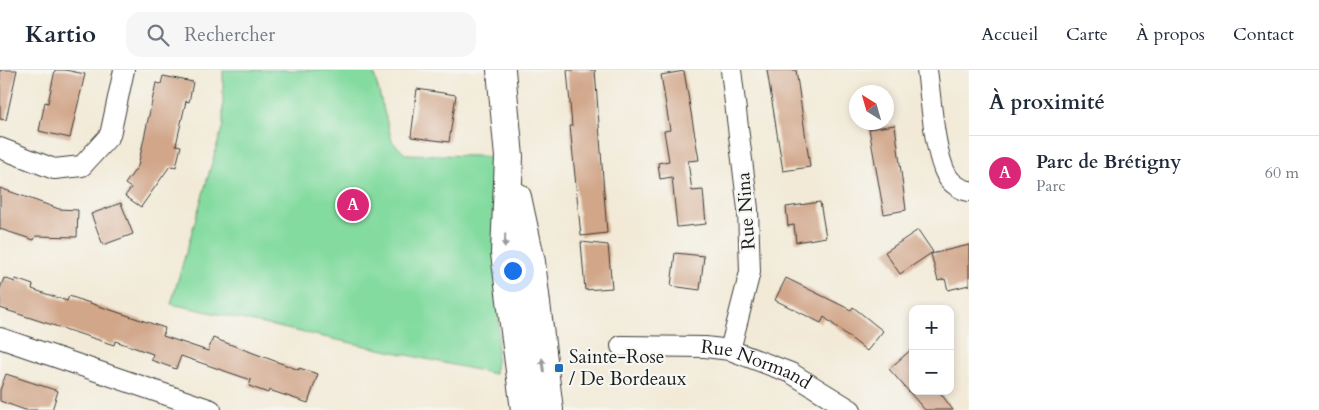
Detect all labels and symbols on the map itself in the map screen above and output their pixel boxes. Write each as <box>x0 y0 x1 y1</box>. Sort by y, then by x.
north arrow <box>849 85 894 130</box>
street label: Rue Nina <box>730 171 762 251</box>
pin: A <box>337 186 369 224</box>
one-way arrow <box>501 233 509 249</box>
your location <box>500 258 526 284</box>
street label: Rue Normand <box>699 334 816 395</box>
place label: Sainte-Rose / De Bordeaux <box>569 344 687 392</box>
one-way arrow <box>538 357 546 373</box>
marker: Sainte-Rose / De Bordeaux <box>553 362 565 374</box>

